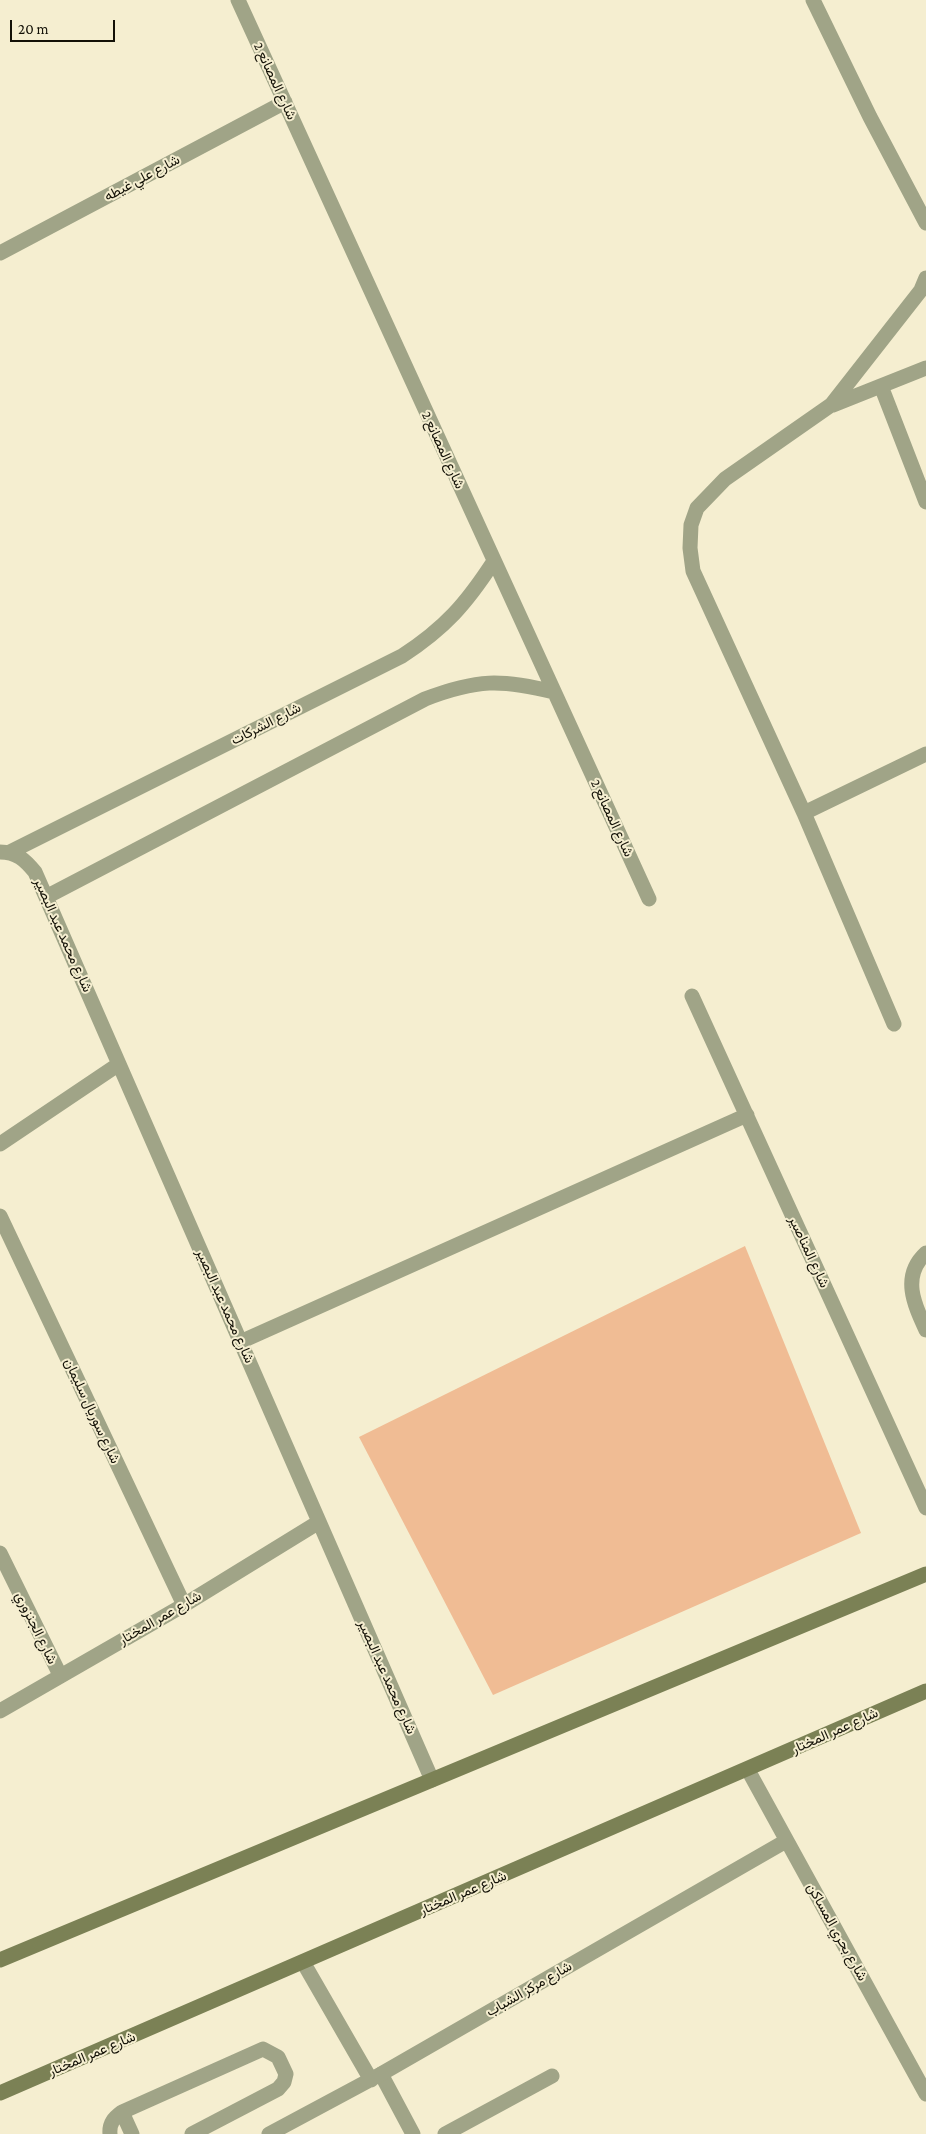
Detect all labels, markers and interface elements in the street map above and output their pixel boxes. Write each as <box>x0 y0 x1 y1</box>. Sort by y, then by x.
scale bar <box>12 10 118 42</box>
text: 20 m <box>18 21 49 37</box>
street label: شارع المصانع 2 <box>250 40 300 122</box>
street label: شارع علي غيطه <box>101 151 183 205</box>
street label: شارع المصانع 2 <box>418 409 468 491</box>
street label: شارع الشركات <box>228 699 304 749</box>
street label: شارع المصانع 2 <box>587 777 637 859</box>
street label: شارع محمد عبد البصير <box>30 875 96 995</box>
street label: شارع المناصير <box>785 1213 833 1291</box>
street label: شارع محمد عبد البصير <box>192 1246 258 1366</box>
street label: شارع سوريال سليمان <box>60 1356 124 1466</box>
street label: شارع عمر المختار <box>116 1588 204 1648</box>
street label: شارع الجنزوري <box>11 1589 61 1667</box>
street label: شارع محمد عبد البصير <box>354 1617 420 1737</box>
street label: شارع عمر المختار <box>789 1704 881 1758</box>
street label: شارع عمر المختار <box>417 1867 509 1919</box>
street label: شارع بحري المساكن <box>803 1880 871 1984</box>
street label: شارع مركز الشباب <box>483 1958 575 2020</box>
street label: شارع عمر المختار <box>46 2028 138 2080</box>

